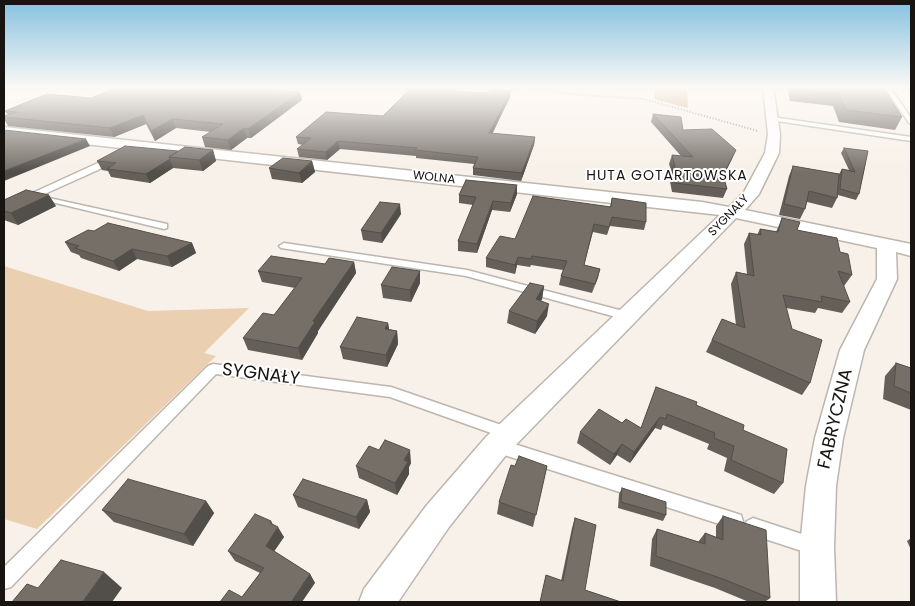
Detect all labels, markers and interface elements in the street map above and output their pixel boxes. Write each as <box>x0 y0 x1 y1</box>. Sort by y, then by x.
district label: HUTA GOTARTOWSKA <box>584 168 750 184</box>
street label: WOLNA <box>412 169 456 187</box>
street label: SYGNAŁY <box>706 192 752 240</box>
street label: SYGNAŁY <box>221 360 301 390</box>
street label: FABRYCZNA <box>814 367 858 471</box>

